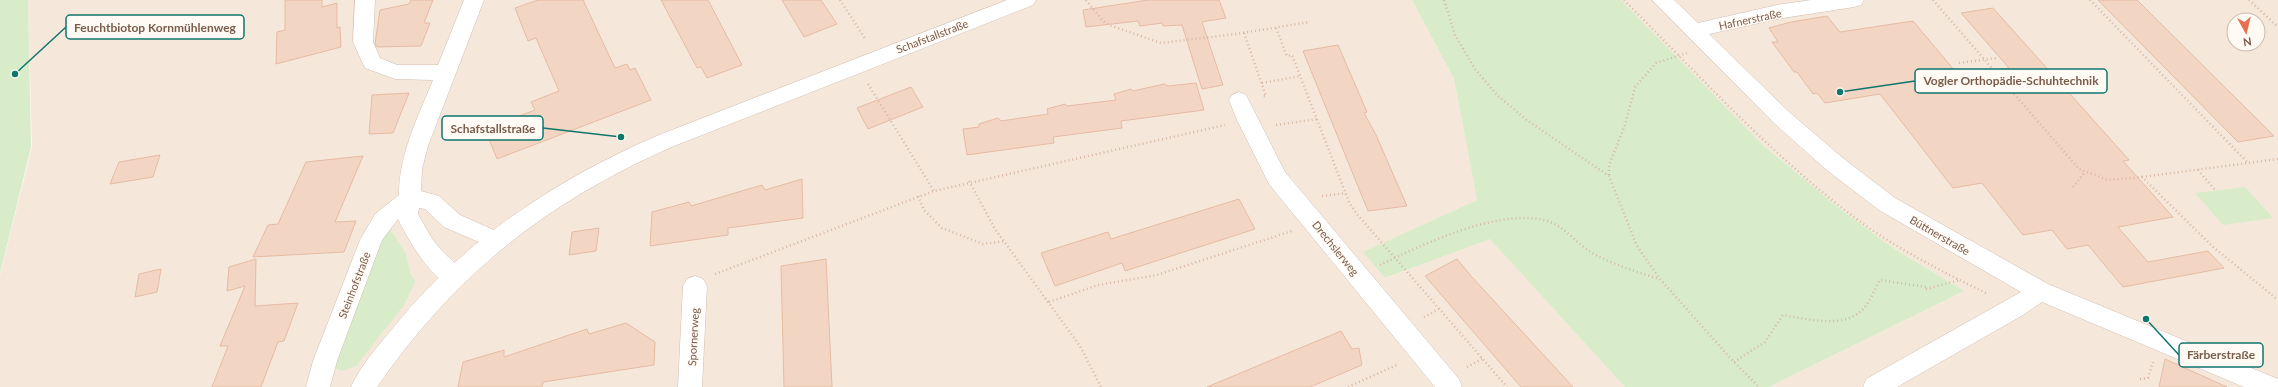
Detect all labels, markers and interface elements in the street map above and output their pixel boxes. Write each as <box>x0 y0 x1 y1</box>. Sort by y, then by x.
street label: Hafnerstraße <box>1718 6 1783 32</box>
north arrow <box>2226 12 2266 52</box>
callout: Feuchtbiotop Kornmühlenweg <box>66 15 244 39</box>
street label: Schafstallstraße <box>894 16 970 56</box>
text: Feuchtbiotop Kornmühlenweg <box>74 20 237 35</box>
text: N <box>2242 35 2253 49</box>
callout: Vogler Orthopädie-Schuhtechnik <box>1915 69 2107 93</box>
text: Vogler Orthopädie-Schuhtechnik <box>1922 73 2099 88</box>
callout: Schafstallstraße <box>442 116 543 140</box>
text: Schafstallstraße <box>450 121 536 136</box>
street label: Büttnerstraße <box>1908 213 1972 257</box>
street label: Drechslerweg <box>1310 218 1362 278</box>
street label: Steinhofstraße <box>335 250 373 320</box>
street label: Spornerweg <box>685 307 701 366</box>
callout: Färberstraße <box>2179 343 2263 367</box>
text: Färberstraße <box>2187 347 2256 362</box>

